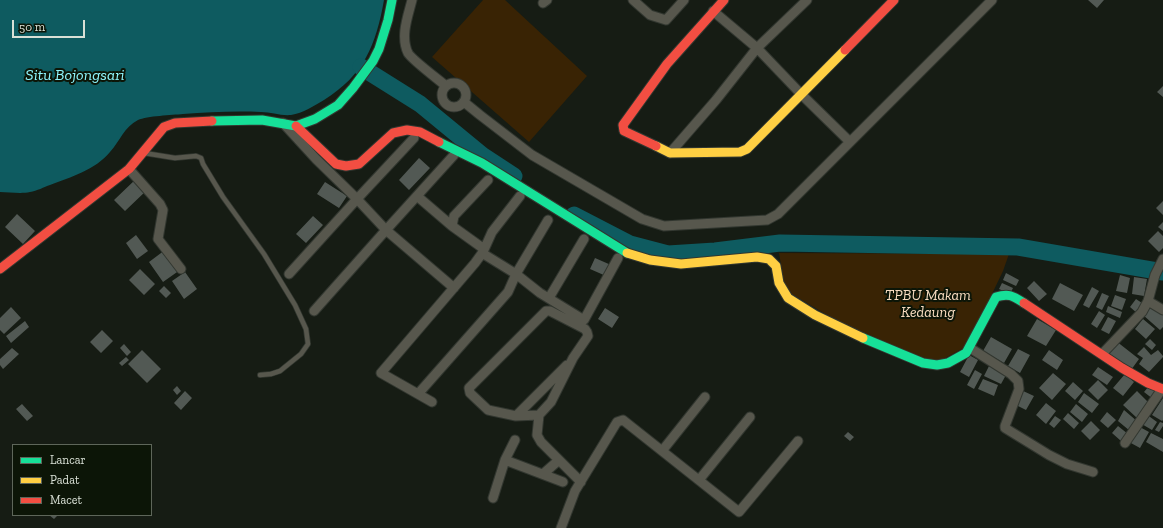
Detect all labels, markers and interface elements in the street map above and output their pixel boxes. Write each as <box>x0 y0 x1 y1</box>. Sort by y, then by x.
scale bar <box>14 12 87 38</box>
text: 50 m <box>19 20 45 34</box>
water label: Situ Bojongsari <box>25 65 125 85</box>
park label: TPBU Makam Kedaung <box>885 287 971 322</box>
legend <box>12 444 152 516</box>
text: Lancar <box>50 453 86 467</box>
text: Padat <box>50 473 79 487</box>
text: Macet <box>50 493 82 507</box>

